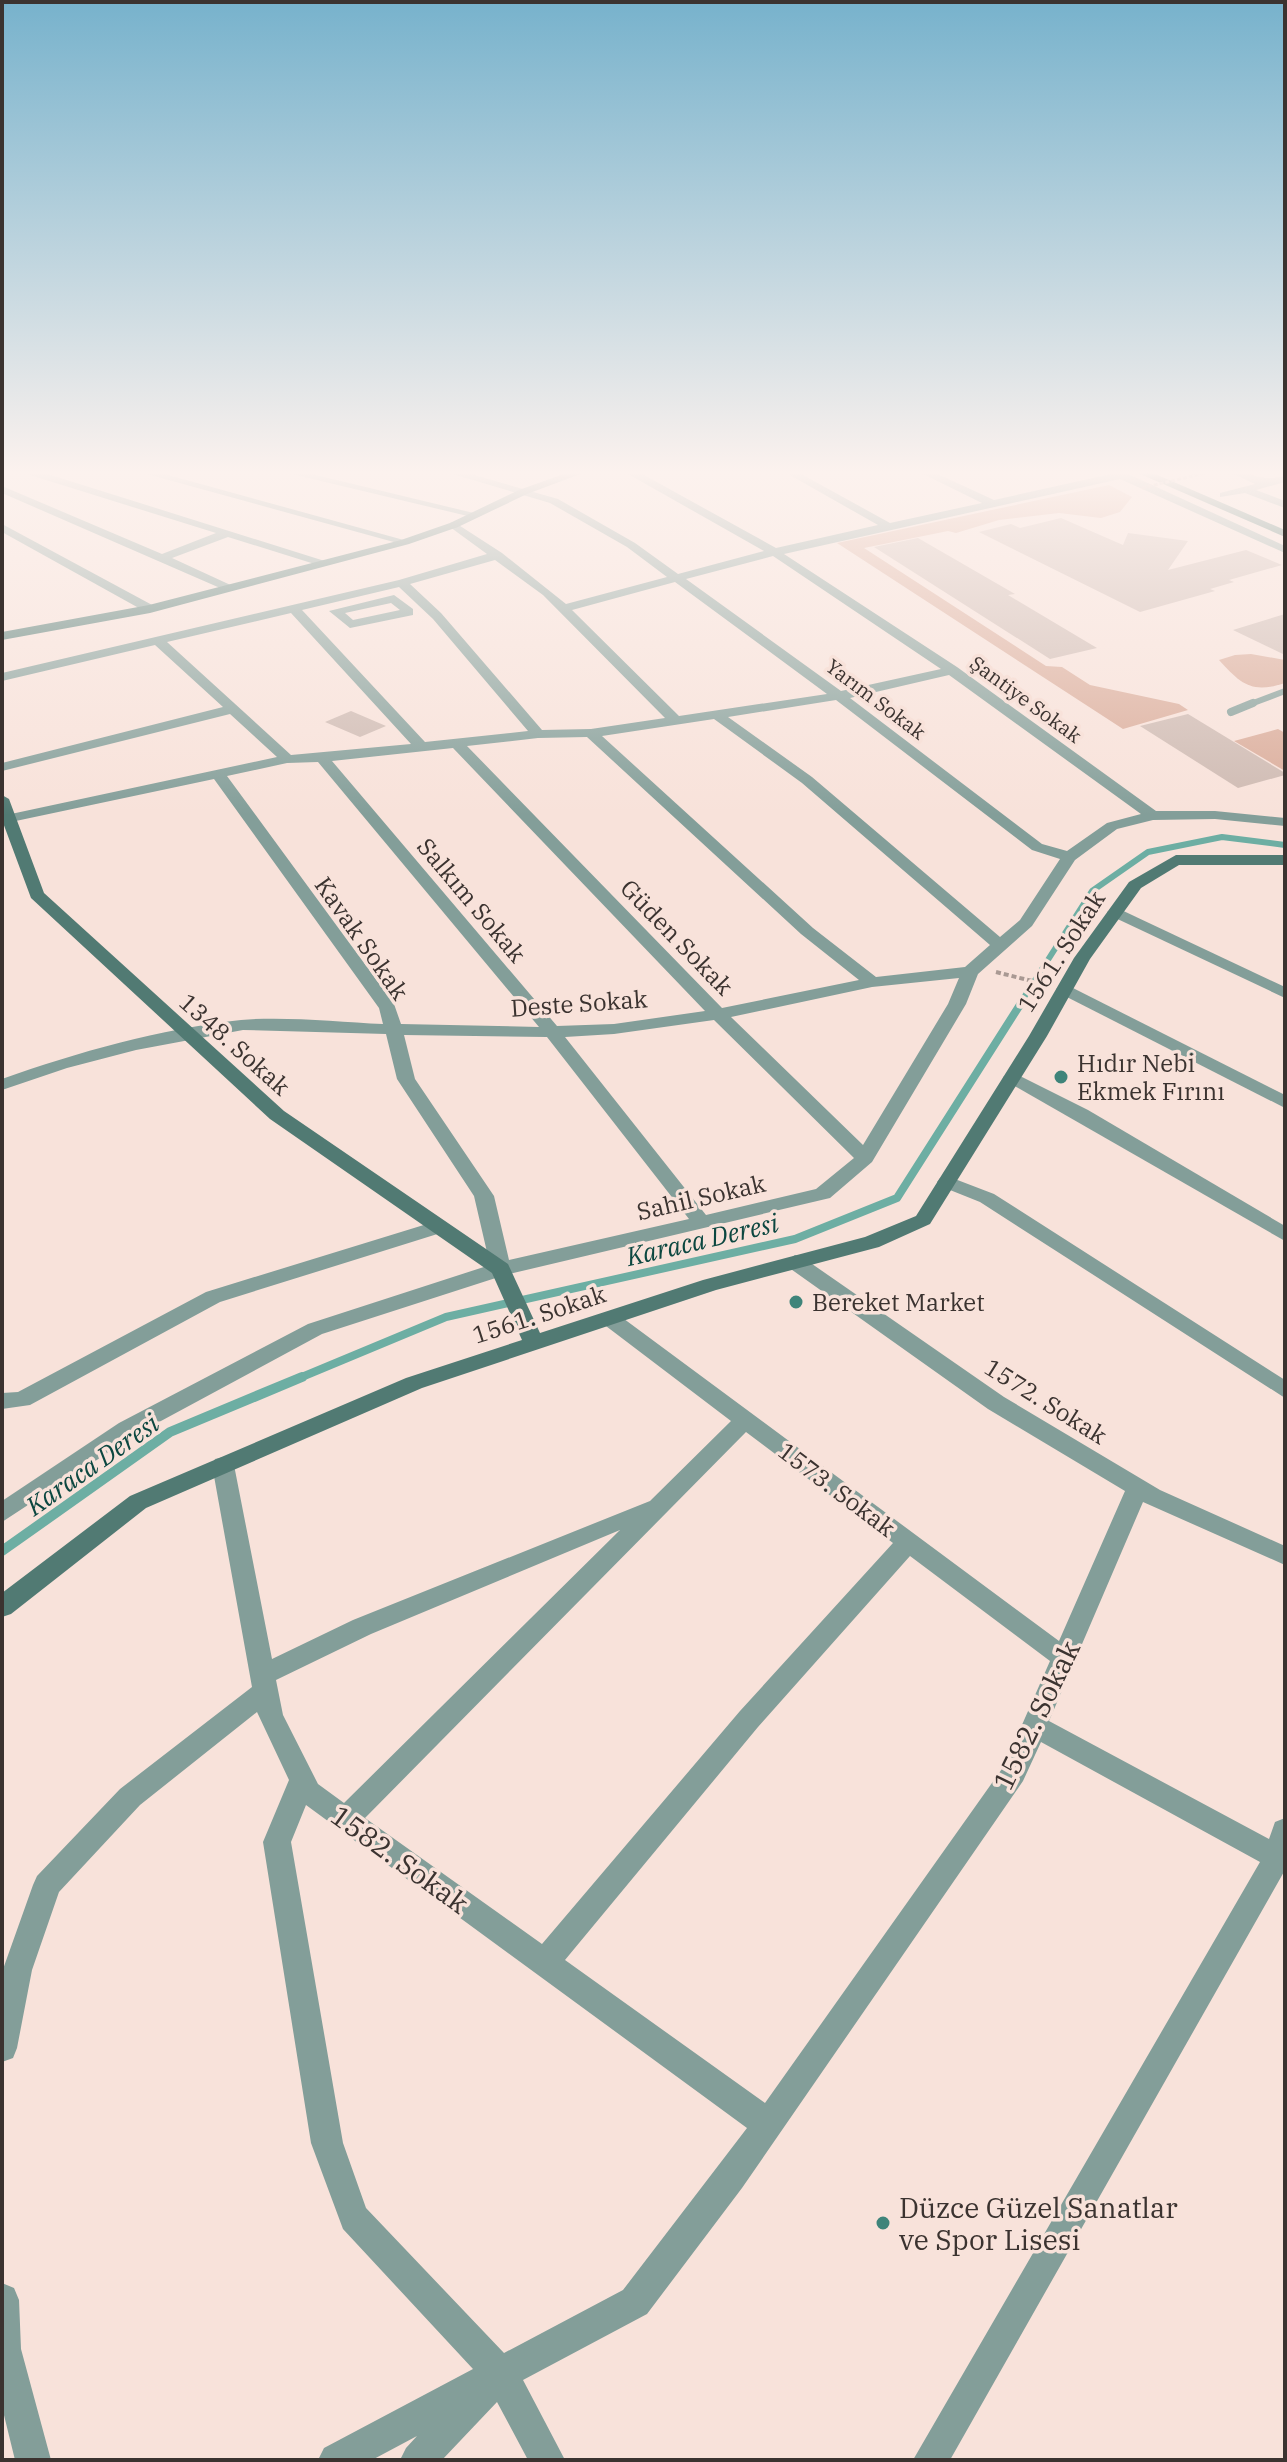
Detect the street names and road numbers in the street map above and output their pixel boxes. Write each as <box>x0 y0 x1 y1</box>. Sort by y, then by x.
street label: Şantiye Sokak <box>965 649 1088 749</box>
street label: Yarım Sokak <box>821 653 932 746</box>
street label: Salkım Sokak <box>410 831 534 969</box>
street label: Kavak Sokak <box>308 870 416 1006</box>
street label: Güden Sokak <box>614 872 740 1002</box>
street label: 1561. Sokak <box>1010 884 1112 1018</box>
street label: Deste Sokak <box>510 982 648 1024</box>
street label: 1348. Sokak <box>173 986 297 1102</box>
street label: Sahil Sokak <box>633 1167 769 1227</box>
street label: 1561. Sokak <box>468 1277 610 1351</box>
street label: 1572. Sokak <box>979 1351 1113 1451</box>
street label: 1573. Sokak <box>772 1435 902 1543</box>
street label: 1582. Sokak <box>984 1634 1088 1796</box>
street label: 1582. Sokak <box>324 1797 477 1922</box>

